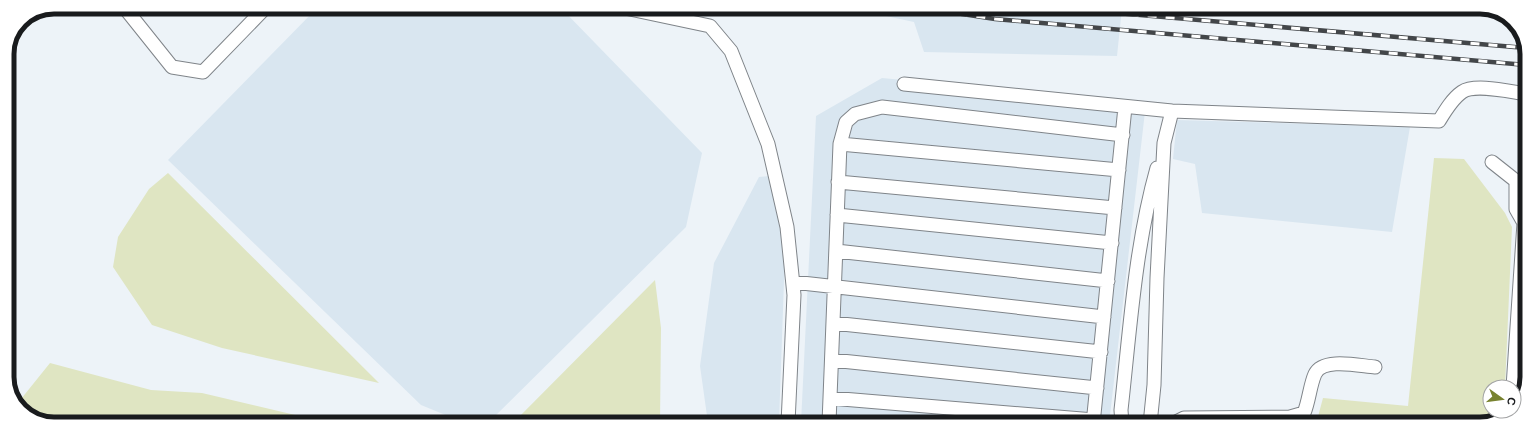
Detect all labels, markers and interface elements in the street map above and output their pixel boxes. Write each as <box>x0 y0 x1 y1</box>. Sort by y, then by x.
north arrow <box>1482 379 1522 419</box>
text: С <box>1505 396 1519 407</box>

